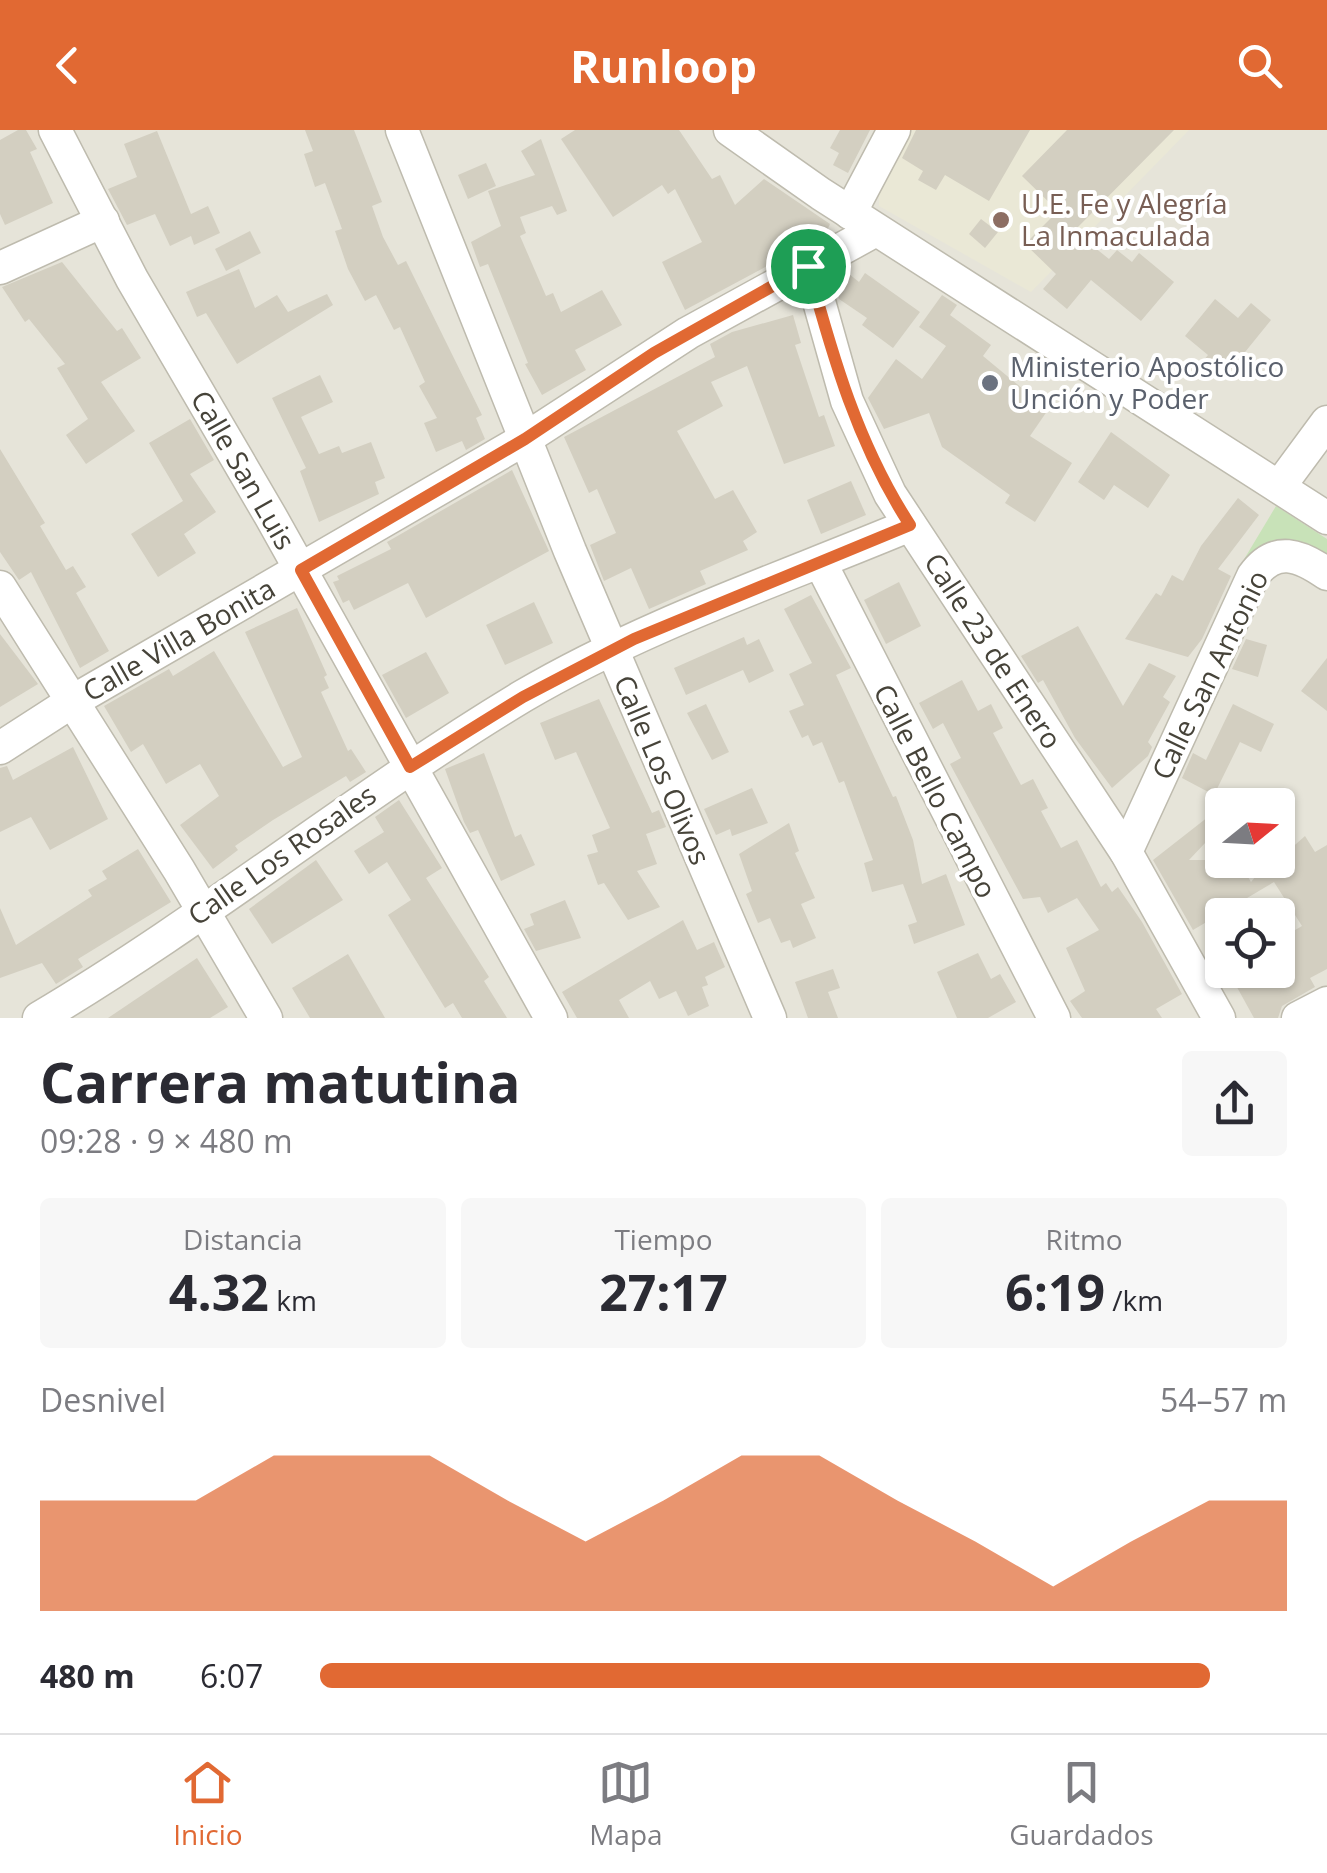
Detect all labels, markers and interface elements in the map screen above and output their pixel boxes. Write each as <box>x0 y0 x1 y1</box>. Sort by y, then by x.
text: Runloop <box>570 35 757 96</box>
icon: back <box>40 38 95 93</box>
icon: search <box>1232 38 1287 93</box>
place label: U.E. Fe y Alegría La Inmaculada <box>1021 184 1227 254</box>
marker: U.E. Fe y Alegría La Inmaculada <box>990 209 1012 231</box>
pin <box>766 224 851 309</box>
icon: arrive <box>781 239 836 294</box>
place label: Ministerio Apostólico Unción y Poder <box>1010 347 1284 417</box>
marker: Ministerio Apostólico Unción y Poder <box>979 372 1001 394</box>
street label: Calle San Luis <box>183 383 305 556</box>
street label: Calle 23 de Enero <box>916 545 1071 756</box>
street label: Calle San Antonio <box>1142 564 1276 786</box>
street label: Calle Villa Bonita <box>76 569 281 710</box>
street label: Calle Los Olivos <box>606 669 720 870</box>
street label: Calle Bello Campo <box>866 677 1006 904</box>
street label: Calle Los Rosales <box>180 775 383 933</box>
north arrow <box>1205 788 1295 878</box>
map controls <box>1205 788 1295 988</box>
button: locate <box>1205 898 1295 988</box>
text: Carrera matutina <box>40 1044 520 1119</box>
button: share <box>1182 1051 1287 1156</box>
text: 09:28 · 9 × 480 m <box>40 1119 293 1162</box>
text: Distancia <box>183 1220 303 1258</box>
text: Tiempo <box>614 1220 713 1258</box>
text: Ritmo <box>1046 1220 1123 1258</box>
text: 4.32 <box>169 1258 269 1326</box>
text: 27:17 <box>599 1258 728 1326</box>
text: 6:19 <box>1005 1258 1105 1326</box>
text: km <box>269 1281 317 1319</box>
text: /km <box>1105 1281 1163 1319</box>
text: Desnivel <box>40 1378 166 1421</box>
text: 54–57 m <box>1160 1378 1287 1421</box>
text: 480 m <box>40 1654 135 1697</box>
text: 6:07 <box>200 1654 263 1697</box>
tab: Inicio <box>173 1755 243 1853</box>
tab: Mapa <box>589 1755 663 1853</box>
tab: Guardados <box>1009 1755 1154 1853</box>

